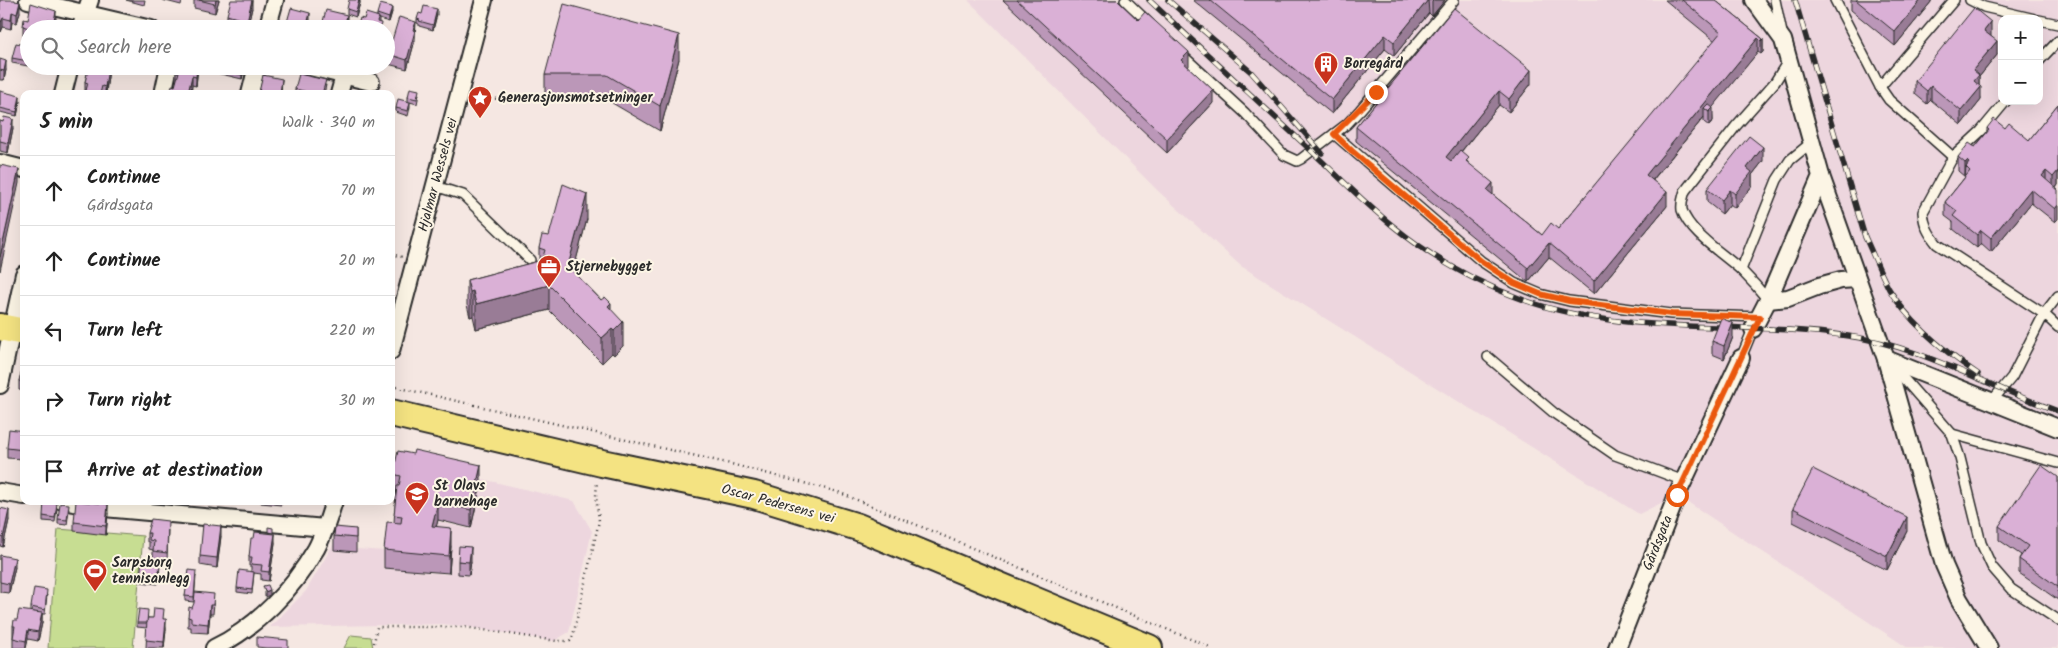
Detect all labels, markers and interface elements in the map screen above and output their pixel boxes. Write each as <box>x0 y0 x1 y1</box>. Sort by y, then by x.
map controls <box>1998 15 2043 105</box>
button: + <box>1998 15 2043 60</box>
search box <box>20 20 395 75</box>
text: Search here <box>78 33 172 63</box>
icon: search <box>38 34 66 62</box>
building icon: Borregård <box>1313 51 1339 85</box>
place label: Borregård <box>1344 53 1403 75</box>
button: − <box>1998 60 2043 105</box>
route end <box>1365 81 1388 104</box>
place icon: Generasjonsmotsetninger <box>467 85 493 119</box>
place label: Generasjonsmotsetninger <box>498 87 653 109</box>
text: 5 min <box>40 106 93 139</box>
text: Walk · 340 m <box>282 110 375 135</box>
street label: Hjalmar Wessels vei <box>412 115 464 234</box>
text: Continue <box>87 163 160 193</box>
icon: ahead <box>40 177 68 205</box>
text: 70 m <box>340 178 375 203</box>
text: Gårdsgata <box>87 193 153 218</box>
text: Continue <box>87 246 160 276</box>
icon: ahead <box>40 247 68 275</box>
text: 20 m <box>339 248 375 273</box>
office icon: Stjernebygget <box>536 254 562 288</box>
place label: Stjernebygget <box>566 256 653 278</box>
text: Turn left <box>87 316 162 346</box>
icon: left <box>40 317 68 345</box>
text: 220 m <box>329 318 375 343</box>
text: Turn right <box>87 386 172 416</box>
icon: right <box>40 387 68 415</box>
text: 30 m <box>339 388 375 413</box>
text: Arrive at destination <box>87 456 263 486</box>
icon: arrive <box>40 457 68 485</box>
place label: St Olavs barnehage <box>434 475 497 513</box>
street label: Oscar Pedersens vei <box>719 478 838 530</box>
school or university icon: St Olavs barnehage <box>404 481 430 515</box>
route start <box>1666 484 1689 507</box>
street label: Gårdsgata <box>1637 512 1679 574</box>
place label: Sarpsborg tennisanlegg <box>112 552 190 590</box>
sports icon: Sarpsborg tennisanlegg <box>82 558 108 592</box>

